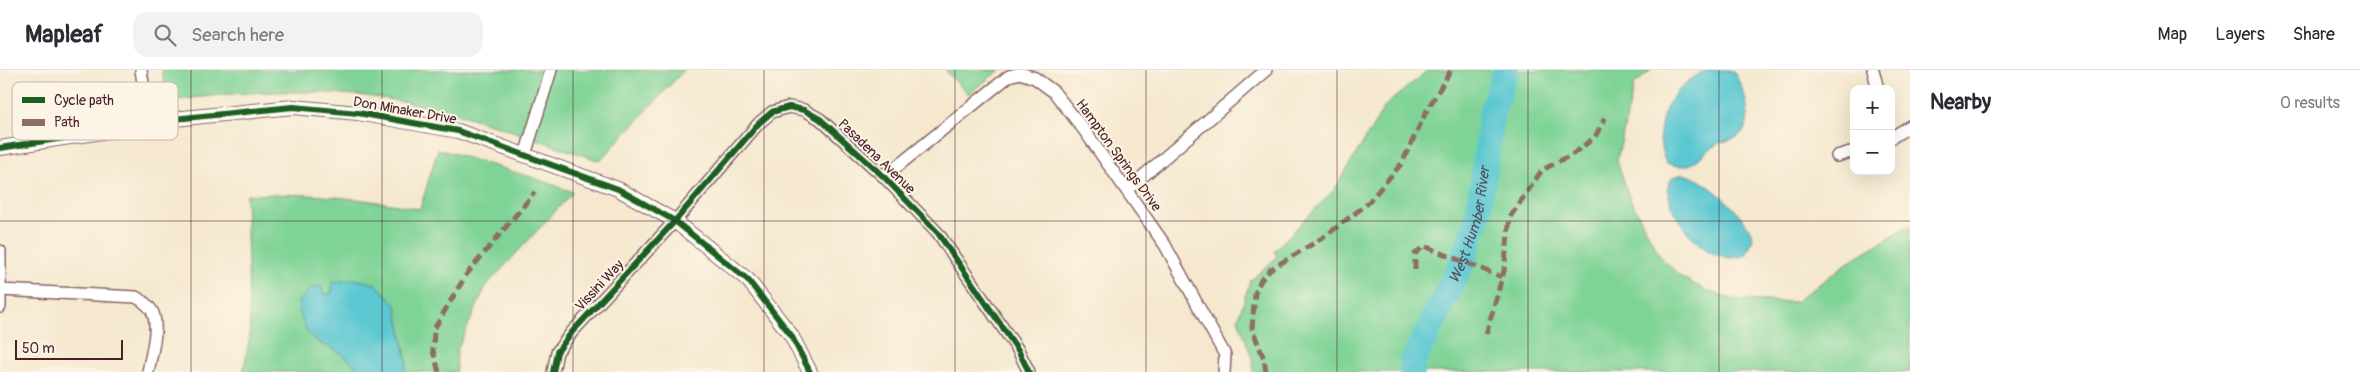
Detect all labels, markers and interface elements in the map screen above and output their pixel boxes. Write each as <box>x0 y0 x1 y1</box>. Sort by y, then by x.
search box <box>133 12 483 57</box>
text: Mapleaf <box>25 20 103 49</box>
icon: search <box>151 21 179 49</box>
text: Search here <box>191 23 284 47</box>
text: Map <box>2158 23 2187 46</box>
text: Layers <box>2215 23 2265 46</box>
text: Share <box>2293 23 2335 46</box>
legend <box>12 82 178 140</box>
map controls <box>1850 85 1895 175</box>
button: + <box>1850 85 1895 130</box>
text: Nearby <box>1930 89 1991 116</box>
text: Cycle path <box>54 92 114 109</box>
street label: Don Minaker Drive <box>352 93 458 128</box>
text: 0 results <box>2280 93 2340 113</box>
street label: Hampton Springs Drive <box>1072 96 1165 215</box>
text: Path <box>54 114 79 131</box>
street label: Pasadena Avenue <box>835 115 919 197</box>
button: − <box>1850 130 1895 175</box>
water label: West Humber River <box>1444 164 1495 286</box>
street label: Vissini Way <box>571 256 627 314</box>
scale bar <box>15 337 122 360</box>
text: 50 m <box>22 340 55 357</box>

